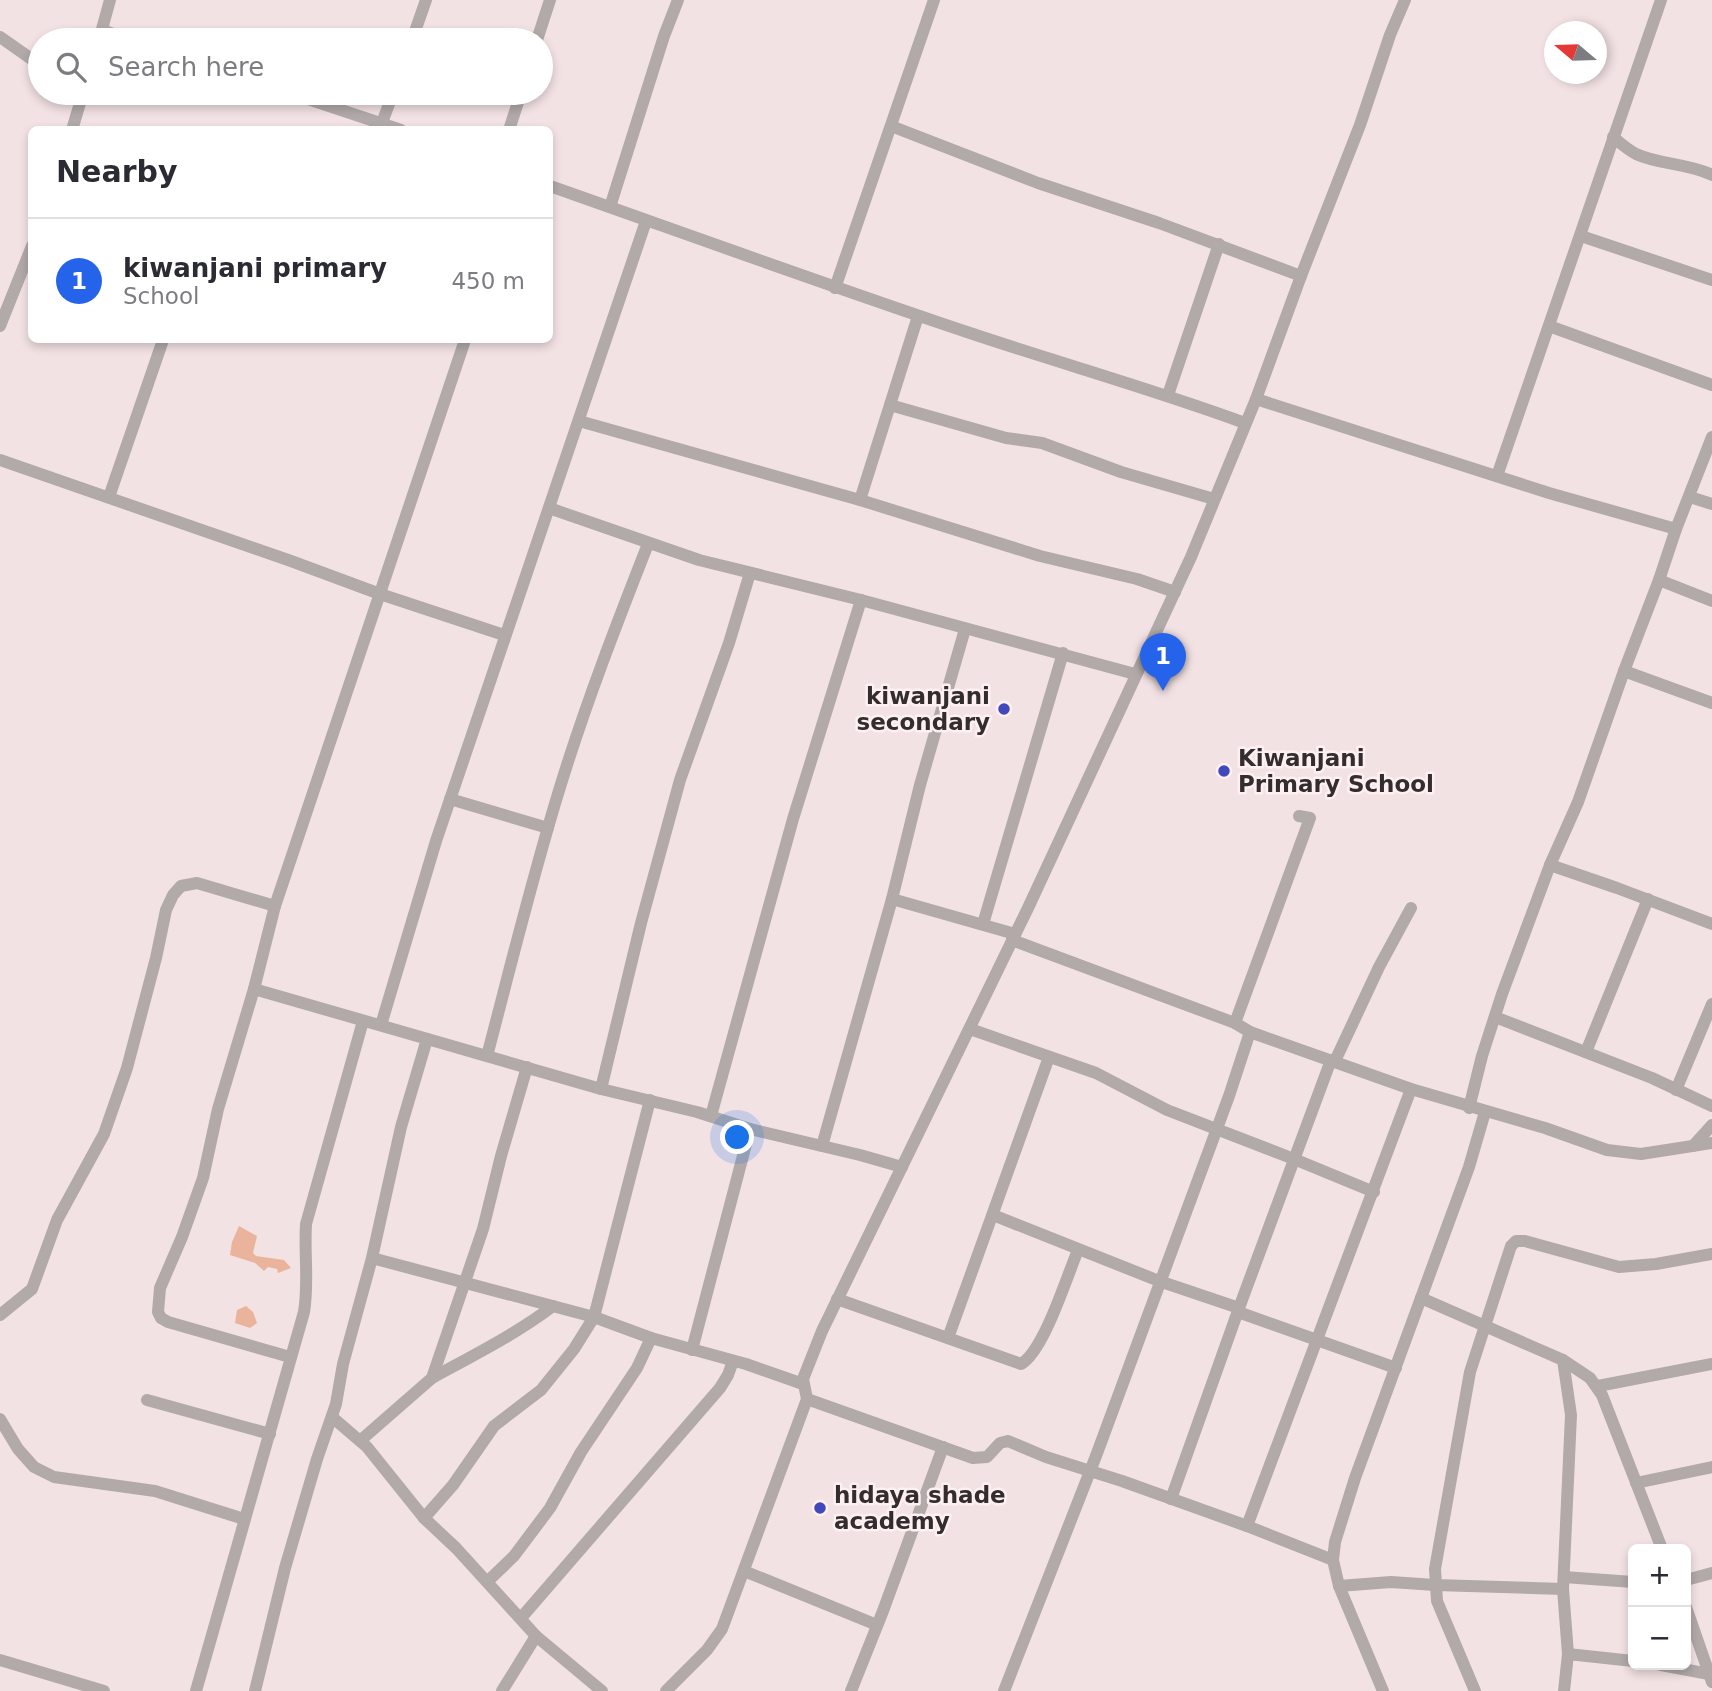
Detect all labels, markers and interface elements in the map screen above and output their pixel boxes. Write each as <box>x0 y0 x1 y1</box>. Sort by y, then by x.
north arrow <box>1544 21 1607 84</box>
search box <box>28 28 553 105</box>
icon: search <box>52 48 90 86</box>
text: Search here <box>108 52 264 82</box>
text: Nearby <box>56 154 178 189</box>
text: kiwanjani primary <box>123 253 387 283</box>
text: 1 <box>71 268 87 294</box>
text: 450 m <box>451 268 525 294</box>
text: School <box>123 283 199 309</box>
pin: 1 <box>1140 633 1186 691</box>
place label: kiwanjani secondary <box>857 683 990 735</box>
marker: kiwanjani secondary <box>996 701 1012 717</box>
place label: Kiwanjani Primary School <box>1238 745 1434 797</box>
marker: Kiwanjani Primary School <box>1216 763 1232 779</box>
your location <box>720 1120 754 1154</box>
place label: hidaya shade academy <box>834 1482 1006 1534</box>
marker: hidaya shade academy <box>812 1500 828 1516</box>
map controls <box>1628 1544 1691 1670</box>
button: + <box>1628 1544 1691 1607</box>
button: − <box>1628 1607 1691 1670</box>

